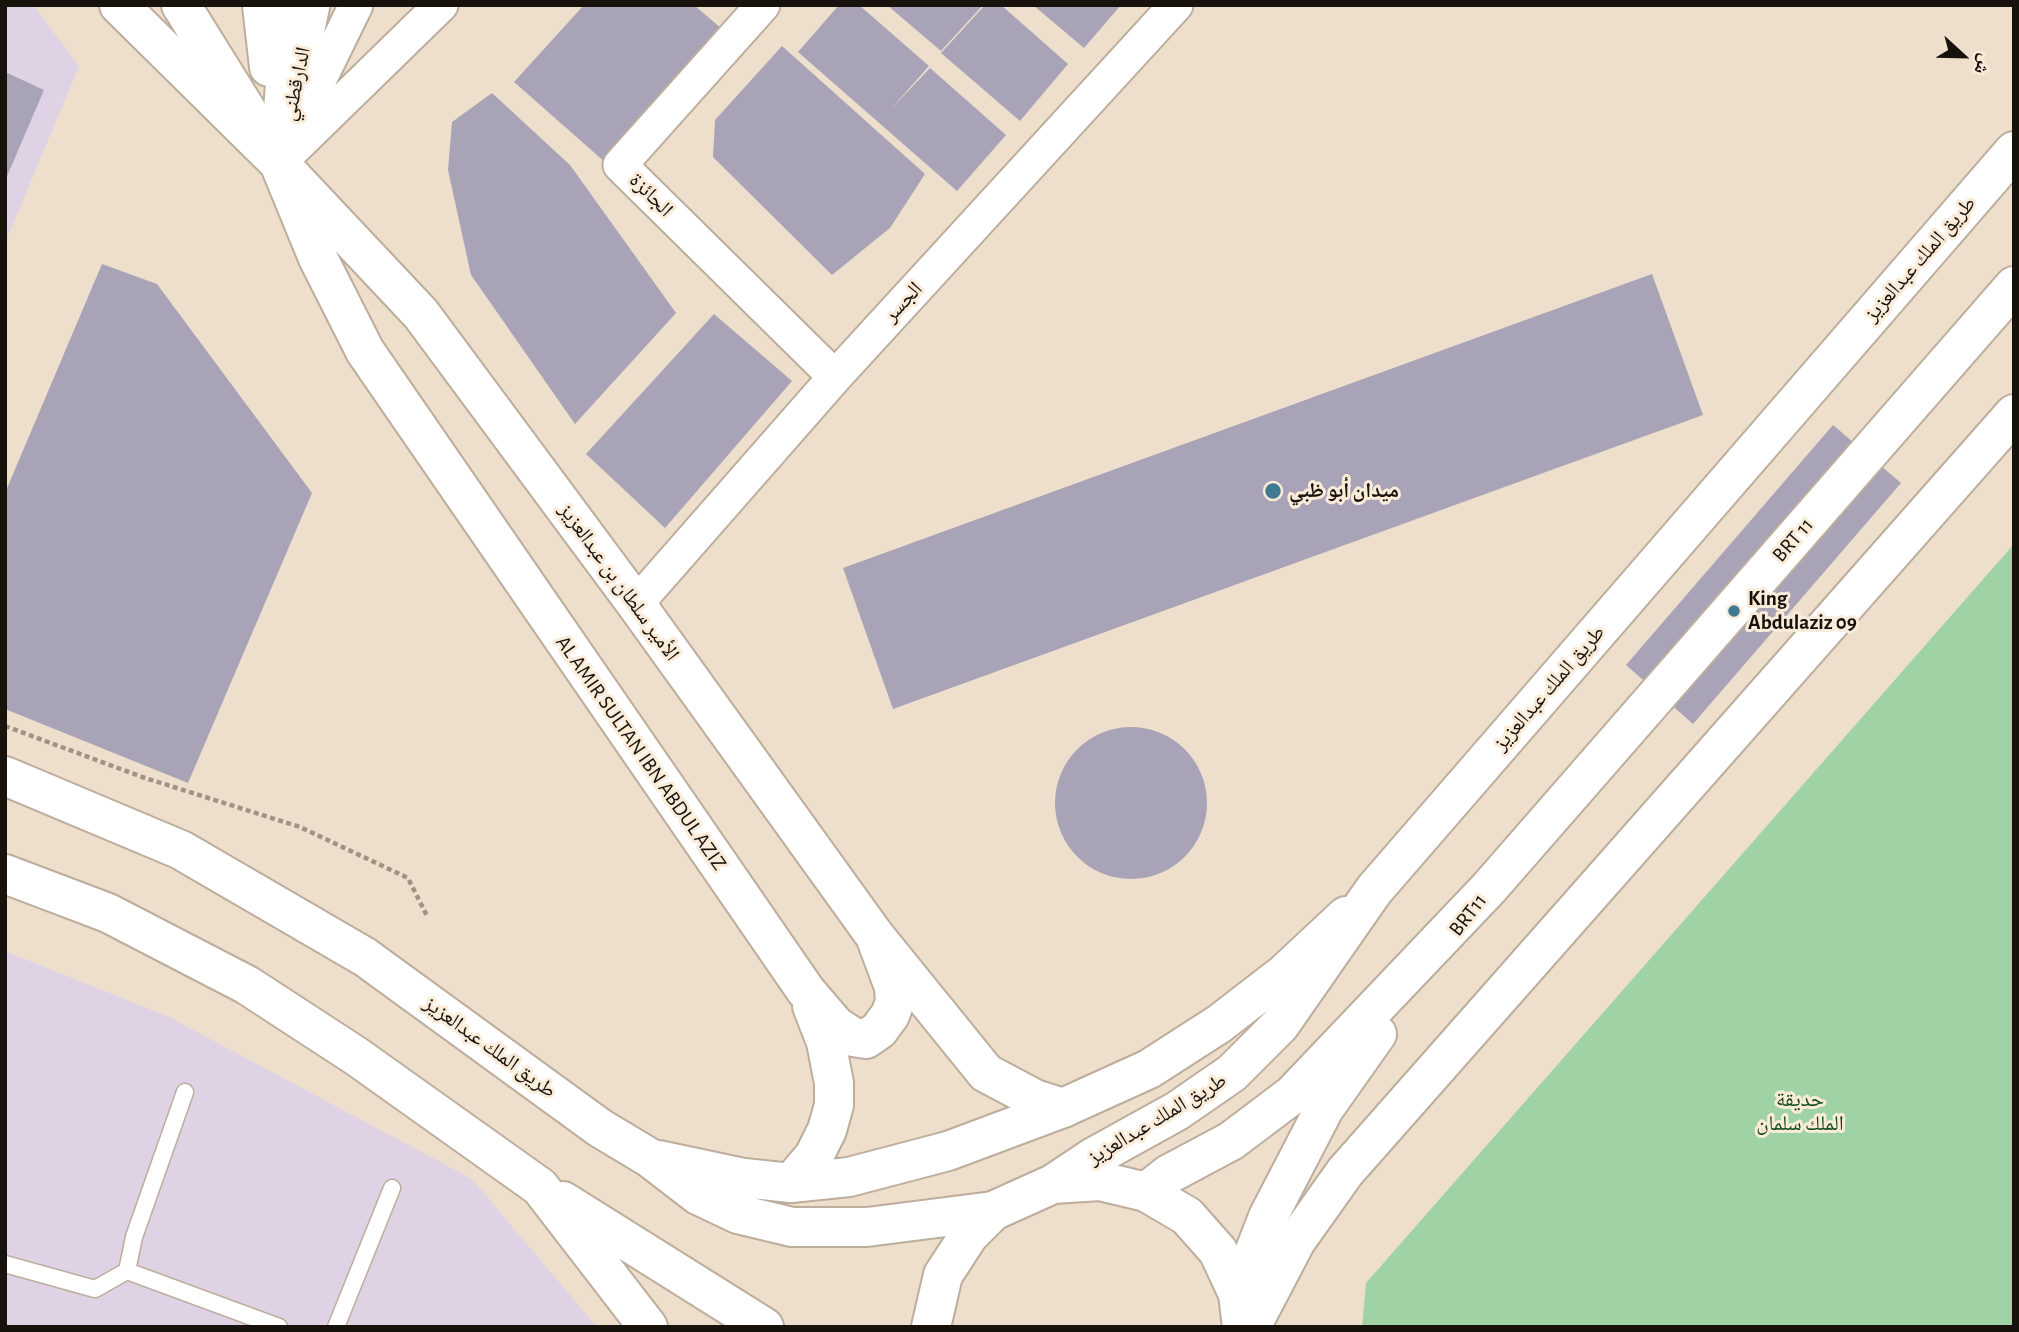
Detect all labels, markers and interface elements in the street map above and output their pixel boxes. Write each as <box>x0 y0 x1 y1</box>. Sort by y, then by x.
north arrow <box>1928 21 1998 91</box>
street label: الدارقطني <box>276 45 316 123</box>
text: ش <box>1970 51 1996 77</box>
street label: الجائزة <box>624 168 678 222</box>
street label: طريق الملك عبدالعزيز <box>1859 191 1981 327</box>
street label: الجسر <box>878 277 928 327</box>
place label: ميدان أبو ظبي <box>1289 478 1399 504</box>
marker: ميدان أبو ظبي <box>1263 481 1283 501</box>
street label: الأمير سلطان بن عبدالعزيز <box>553 498 685 666</box>
street label: BRT 11 <box>1767 513 1819 567</box>
place label: King Abdulaziz 09 <box>1748 586 1857 636</box>
marker: King Abdulaziz 09 <box>1726 603 1742 619</box>
street label: طريق الملك عبدالعزيز <box>1488 620 1610 756</box>
street label: AL AMIR SULTAN IBN ABDUL AZIZ <box>550 631 732 875</box>
street label: BRT11 <box>1444 889 1492 941</box>
street label: طريق الملك عبدالعزيز <box>419 990 561 1104</box>
street label: طريق الملك عبدالعزيز <box>1083 1068 1231 1170</box>
park label: حديقة الملك سلمان <box>1756 1087 1844 1137</box>

